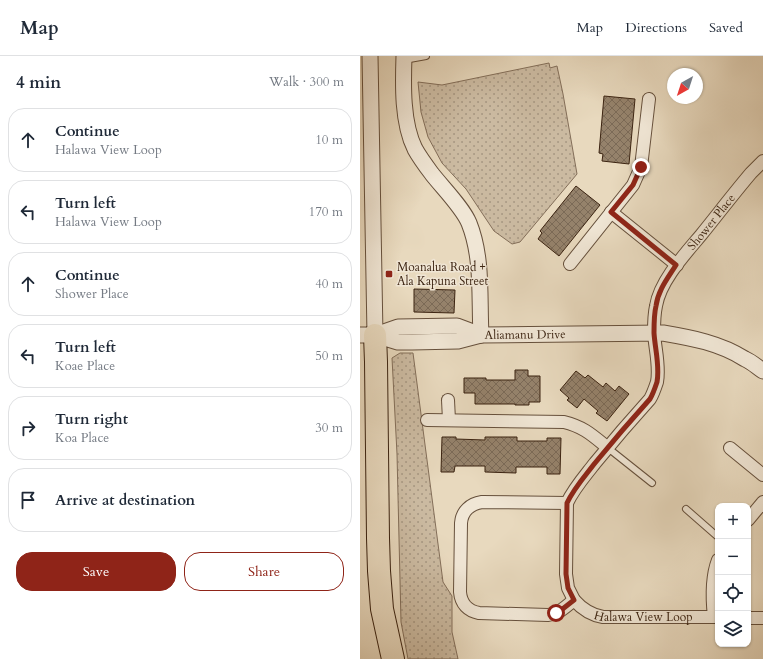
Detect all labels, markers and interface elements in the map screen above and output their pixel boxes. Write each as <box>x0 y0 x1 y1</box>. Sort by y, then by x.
text: Map <box>20 15 59 41</box>
text: Map <box>577 18 603 37</box>
text: Directions <box>625 18 687 37</box>
text: Saved <box>709 18 743 37</box>
north arrow <box>667 68 703 104</box>
text: 4 min <box>16 71 61 94</box>
text: Walk · 300 m <box>269 73 344 91</box>
text: Continue <box>55 121 120 141</box>
icon: ahead <box>17 129 39 151</box>
text: 10 m <box>315 131 343 149</box>
text: Halawa View Loop <box>55 141 162 159</box>
route end <box>632 158 650 176</box>
street label: Shower Place <box>684 191 739 253</box>
text: Turn left <box>55 193 116 213</box>
icon: left <box>17 201 39 223</box>
text: 170 m <box>309 203 343 221</box>
text: Halawa View Loop <box>55 213 162 231</box>
place label: Moanalua Road + Ala Kapuna Street <box>397 259 488 289</box>
text: Continue <box>55 265 120 285</box>
marker: Moanalua Road + Ala Kapuna Street <box>384 269 394 279</box>
icon: ahead <box>17 273 39 295</box>
text: 40 m <box>315 275 343 293</box>
text: Shower Place <box>55 285 129 303</box>
street label: Aliamanu Drive <box>484 326 566 343</box>
text: Turn left <box>55 337 116 357</box>
icon: left <box>17 345 39 367</box>
text: 50 m <box>315 347 343 365</box>
text: Koae Place <box>55 357 115 375</box>
text: Turn right <box>55 409 128 429</box>
icon: right <box>17 417 39 439</box>
text: 30 m <box>315 419 343 437</box>
text: Koa Place <box>55 429 109 447</box>
icon: arrive <box>17 489 39 511</box>
text: Arrive at destination <box>55 490 195 510</box>
map controls <box>715 503 751 647</box>
button: + <box>715 503 751 539</box>
button: − <box>715 539 751 575</box>
button: Save <box>16 552 176 591</box>
button: Share <box>184 552 344 591</box>
button: locate <box>715 575 751 611</box>
route start <box>547 604 565 622</box>
street label: Halawa View Loop <box>592 607 693 625</box>
button: layers <box>715 611 751 647</box>

